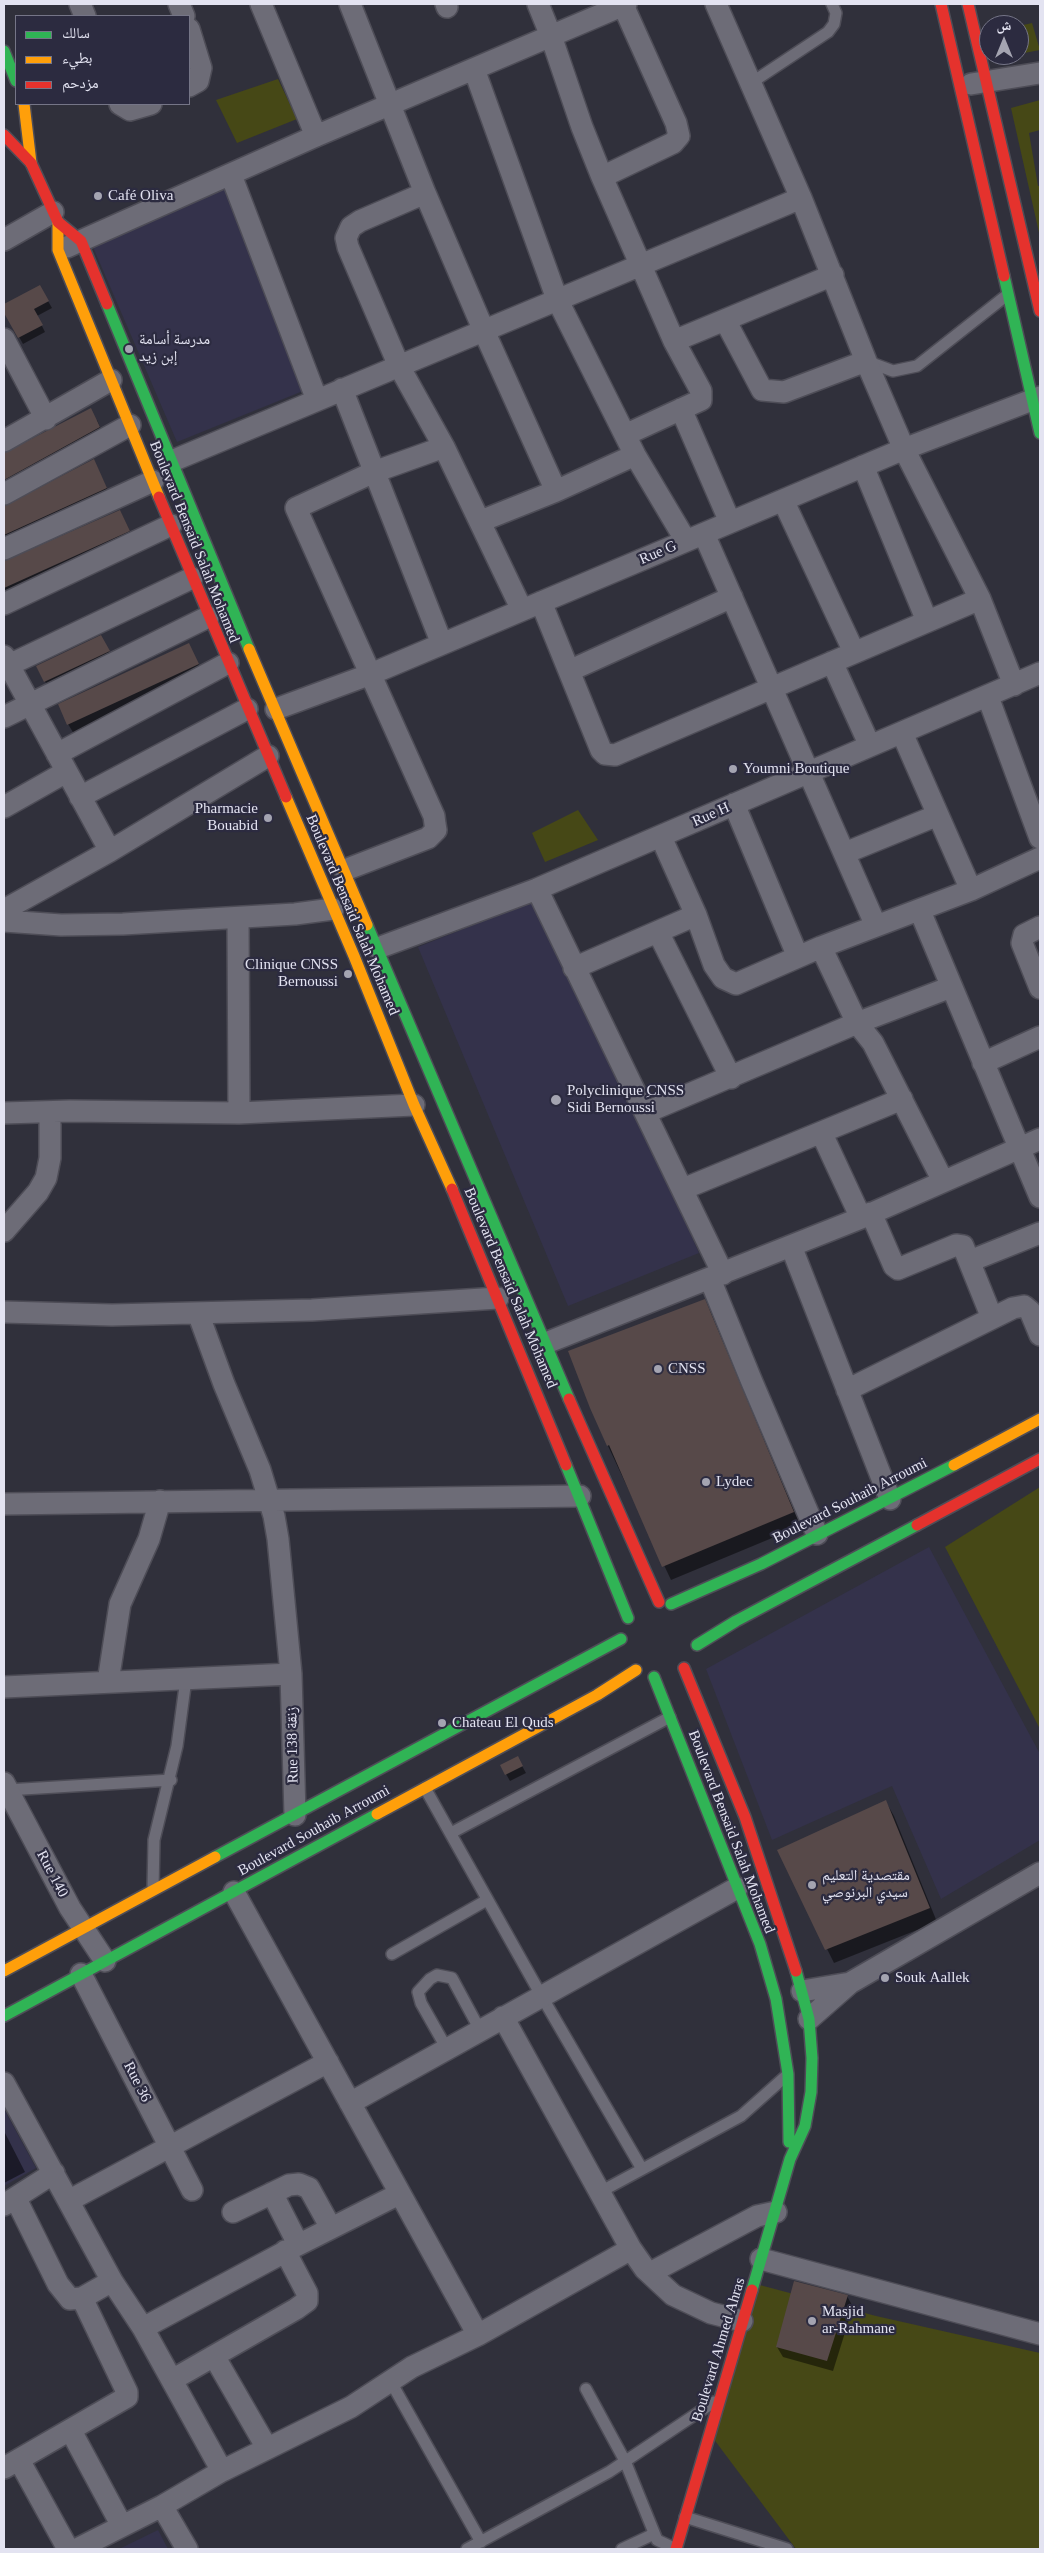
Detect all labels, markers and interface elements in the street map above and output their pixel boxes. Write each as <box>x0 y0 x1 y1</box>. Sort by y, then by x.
legend <box>15 15 190 105</box>
north arrow <box>979 15 1029 65</box>
text: ش <box>997 18 1011 33</box>
text: سالك <box>62 25 90 41</box>
text: بطيء <box>62 50 92 66</box>
text: مزدحم <box>62 75 99 91</box>
place label: Café Oliva <box>108 187 173 205</box>
marker: Café Oliva <box>92 190 104 202</box>
place label: مدرسة أسامة إبن زيد <box>139 331 210 366</box>
marker: مدرسة أسامة إبن زيد <box>123 343 135 355</box>
street label: Boulevard Bensaid Salah Mohamed <box>145 438 243 646</box>
street label: Rue G <box>637 537 679 569</box>
place label: Youmni Boutique <box>743 760 849 778</box>
marker: Youmni Boutique <box>727 763 739 775</box>
street label: Rue H <box>690 799 732 831</box>
place label: Pharmacie Bouabid <box>195 800 258 835</box>
marker: Pharmacie Bouabid <box>262 812 274 824</box>
street label: Boulevard Bensaid Salah Mohamed <box>301 812 403 1018</box>
place label: Clinique CNSS Bernoussi <box>245 956 338 991</box>
marker: Clinique CNSS Bernoussi <box>342 968 354 980</box>
place label: Polyclinique ِCNSS Sidi Bernoussi <box>567 1082 684 1117</box>
marker: Polyclinique ِCNSS Sidi Bernoussi <box>549 1093 563 1107</box>
street label: Boulevard Bensaid Salah Mohamed <box>459 1185 561 1391</box>
place label: CNSS <box>668 1360 706 1378</box>
marker: CNSS <box>652 1363 664 1375</box>
street label: Boulevard Souhaib Arroumi <box>770 1454 930 1548</box>
place label: Lydec <box>716 1473 753 1491</box>
marker: Lydec <box>700 1476 712 1488</box>
street label: Rue 138 زنقة <box>283 1707 303 1783</box>
place label: Chateau El Quds <box>452 1714 554 1732</box>
marker: Chateau El Quds <box>436 1717 448 1729</box>
street label: Boulevard Bensaid Salah Mohamed <box>684 1728 778 1936</box>
street label: Boulevard Souhaib Arroumi <box>235 1782 393 1880</box>
street label: Rue 140 <box>32 1848 72 1900</box>
place label: مقتصدية التعليم سيدي البرنوصي <box>822 1867 910 1902</box>
marker: مقتصدية التعليم سيدي البرنوصي <box>806 1879 818 1891</box>
place label: Souk Aallek <box>895 1969 970 1987</box>
marker: Souk Aallek <box>879 1972 891 1984</box>
street label: Rue 36 <box>119 2059 155 2105</box>
street label: Boulevard Ahmed Ahras <box>688 2276 750 2424</box>
place label: Masjid ar-Rahmane <box>822 2303 895 2338</box>
marker: Masjid ar-Rahmane <box>806 2315 818 2327</box>

